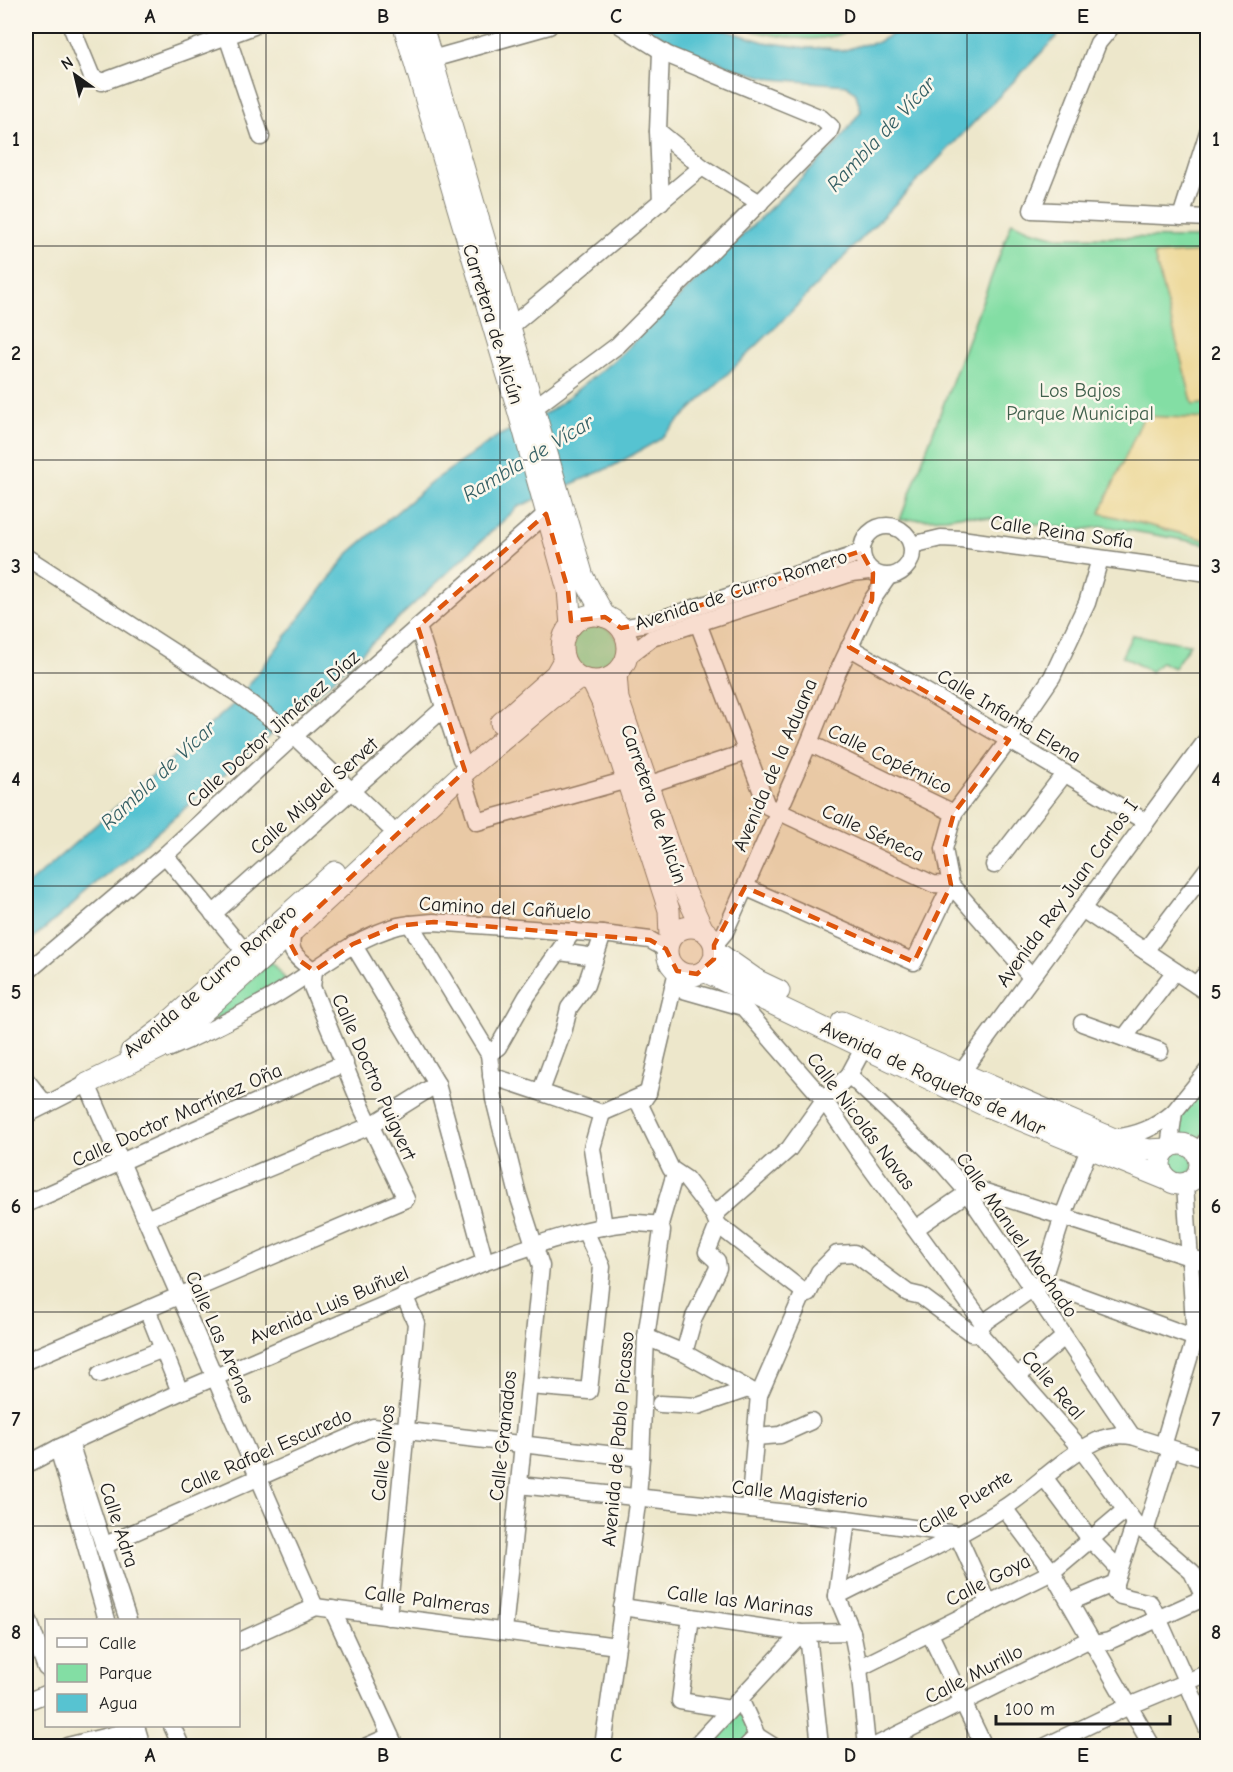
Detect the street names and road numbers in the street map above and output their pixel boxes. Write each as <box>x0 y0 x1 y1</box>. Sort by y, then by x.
street label: Carretera de Alicún <box>458 241 528 407</box>
street label: Calle Reina Sofía <box>989 511 1135 553</box>
street label: Avenida de Curro Romero <box>632 545 850 635</box>
street label: Calle Doctor Jiménez Díaz <box>182 645 364 812</box>
street label: Calle Infanta Elena <box>933 664 1085 768</box>
street label: Avenida de la Aduana <box>728 675 822 855</box>
street label: Calle Copérnico <box>824 719 956 799</box>
street label: Carretera de Alicún <box>616 721 692 887</box>
street label: Calle Miguel Servet <box>245 732 384 859</box>
street label: Avenida Rey Juan Carlos I <box>991 795 1143 991</box>
street label: Calle Séneca <box>818 799 928 867</box>
street label: Camino del Cañuelo <box>418 892 592 924</box>
street label: Avenida de Curro Romero <box>119 899 301 1063</box>
street label: Calle Doctro Puigvert <box>327 990 422 1165</box>
street label: Avenida de Roquetas de Mar <box>817 1016 1049 1140</box>
street label: Calle Nicolás Navas <box>802 1048 920 1194</box>
street label: Calle Doctor Martínez Oña <box>69 1058 285 1172</box>
street label: Calle Manuel Machado <box>951 1148 1083 1322</box>
street label: Avenida Luis Buñuel <box>246 1261 412 1349</box>
street label: Calle Las Arenas <box>181 1267 259 1407</box>
street label: Avenida de Pablo Picasso <box>597 1330 639 1548</box>
street label: Calle Real <box>1017 1346 1089 1424</box>
street label: Calle Granados <box>485 1370 521 1502</box>
street label: Calle Rafael Escuredo <box>177 1403 355 1499</box>
street label: Calle Olivos <box>367 1404 399 1502</box>
street label: Calle Puente <box>914 1465 1016 1539</box>
street label: Calle Magisterio <box>731 1475 869 1513</box>
street label: Calle Adra <box>94 1480 144 1570</box>
street label: Calle Goya <box>942 1549 1034 1611</box>
street label: Calle Palmeras <box>363 1581 491 1619</box>
street label: Calle las Marinas <box>666 1581 814 1621</box>
street label: Calle Murillo <box>921 1639 1027 1709</box>

